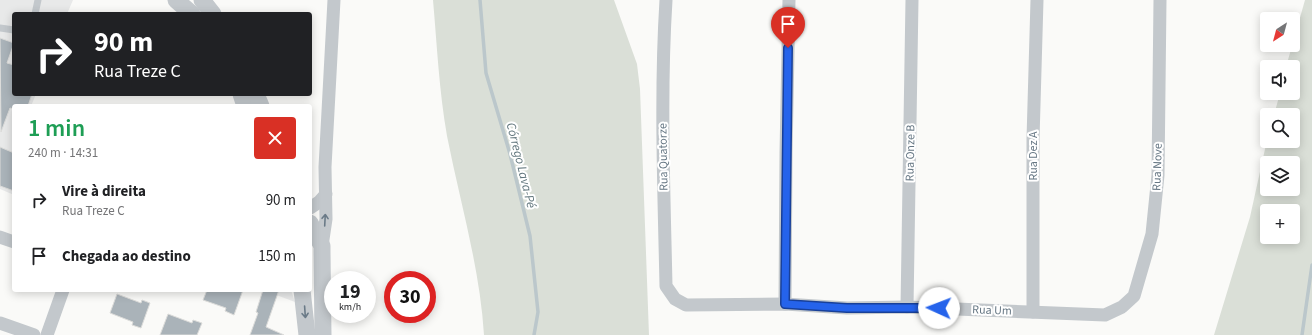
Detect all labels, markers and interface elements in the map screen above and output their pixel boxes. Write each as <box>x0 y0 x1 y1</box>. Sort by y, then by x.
pin <box>771 7.0 805 48</box>
north arrow <box>1260 12 1300 52</box>
map controls <box>1260 12 1300 244</box>
icon: arrive <box>777 13 799 35</box>
text: 90 m <box>94 22 153 62</box>
icon: right <box>28 28 80 80</box>
text: Rua Treze C <box>94 59 181 84</box>
button: sound <box>1260 60 1300 100</box>
button: search <box>1260 108 1300 148</box>
text: 1 min <box>28 111 85 146</box>
button: close <box>254 117 296 159</box>
water label: Córrego Lava-Pé <box>502 121 541 211</box>
street label: Rua Quatorze <box>654 123 673 191</box>
street label: Rua Onze B <box>902 124 919 182</box>
street label: Rua Dez A <box>1025 131 1042 181</box>
street label: Rua Nove <box>1148 143 1167 191</box>
text: 240 m · 14:31 <box>28 144 98 162</box>
button: layers <box>1260 156 1300 196</box>
text: Vire à direita <box>62 181 146 202</box>
icon: right <box>28 189 50 211</box>
text: 90 m <box>266 190 296 211</box>
text: Rua Treze C <box>62 202 125 220</box>
button: + <box>1260 204 1300 244</box>
one-way arrow <box>322 214 329 227</box>
icon: arrive <box>28 245 50 267</box>
text: Chegada ao destino <box>62 246 191 267</box>
text: 150 m <box>258 246 296 267</box>
speed limit sign: 30 <box>384 271 436 323</box>
text: 19 <box>339 278 361 306</box>
position arrow <box>918 287 960 329</box>
text: km/h <box>339 300 361 314</box>
street label: Rua Um <box>972 301 1012 320</box>
one-way arrow <box>302 305 309 318</box>

